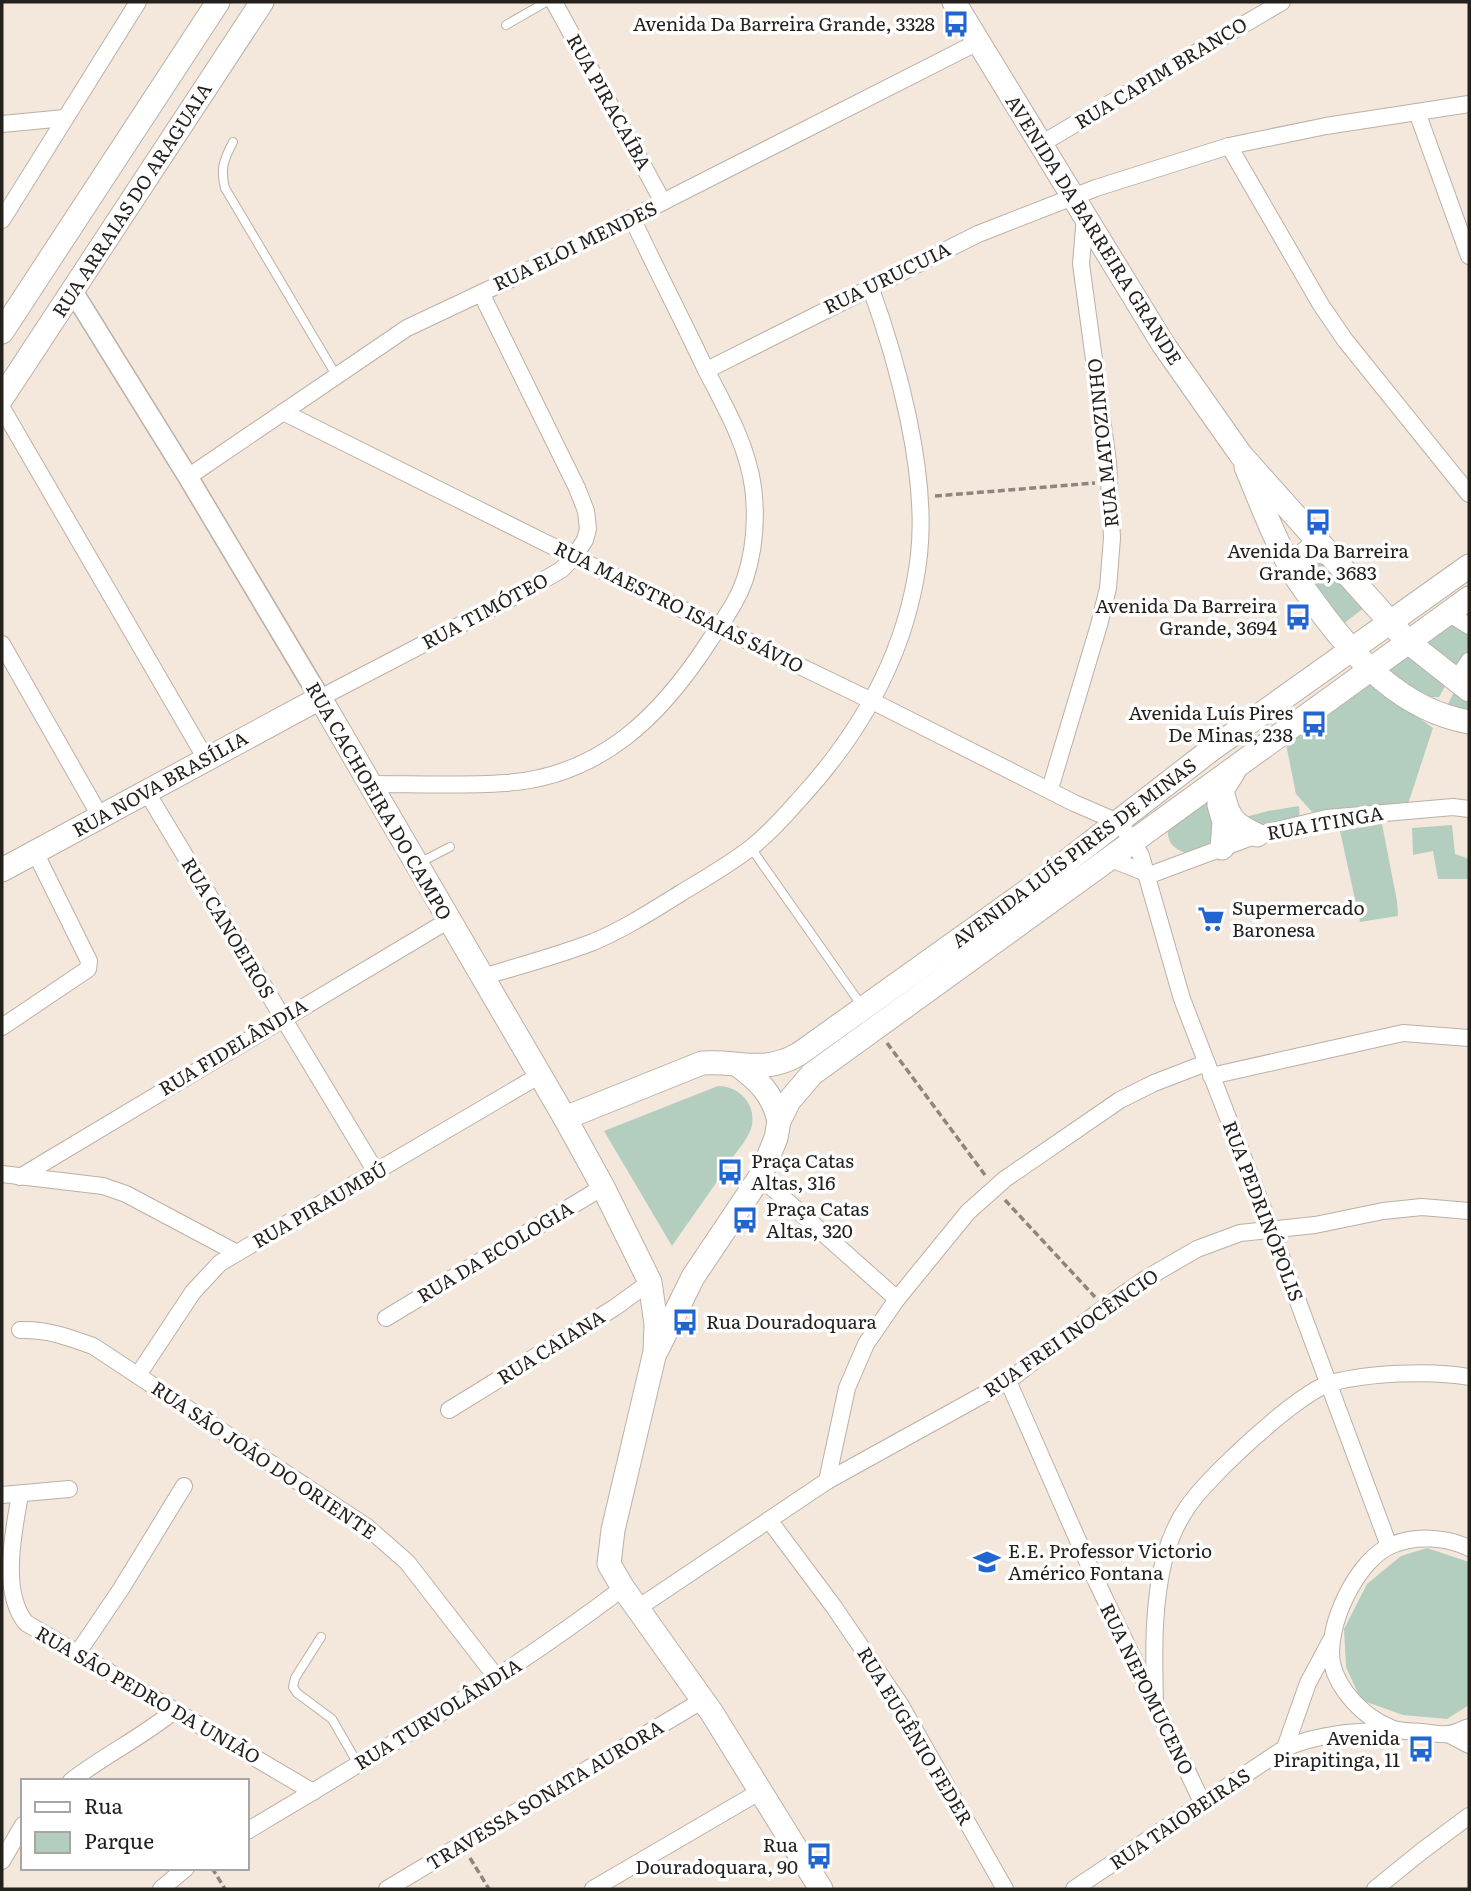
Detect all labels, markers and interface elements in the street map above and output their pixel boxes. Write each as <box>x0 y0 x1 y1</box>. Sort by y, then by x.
place label: Avenida Da Barreira Grande, 3328 <box>633 9 935 37</box>
bus stop icon: Avenida Da Barreira Grande, 3328 <box>941 9 971 39</box>
street label: RUA CAPIM BRANCO <box>1069 9 1252 135</box>
street label: RUA PIRACAÍBA <box>561 28 659 175</box>
street label: RUA ARRAIAS DO ARAGUAIA <box>45 77 218 322</box>
street label: AVENIDA DA BARREIRA GRANDE <box>1000 89 1190 370</box>
street label: RUA ELOI MENDES <box>488 193 661 297</box>
street label: RUA URUCUIA <box>818 234 955 320</box>
street label: RUA MATOZINHO <box>1079 357 1125 529</box>
bus stop icon: Avenida Da Barreira Grande, 3683 <box>1303 507 1333 537</box>
street label: RUA MAESTRO ISAIAS SÁVIO <box>550 533 809 679</box>
place label: Avenida Da Barreira Grande, 3683 <box>1227 536 1410 586</box>
street label: RUA TIMÓTEO <box>416 565 553 655</box>
place label: Avenida Da Barreira Grande, 3694 <box>1095 591 1278 641</box>
bus stop icon: Avenida Da Barreira Grande, 3694 <box>1283 602 1313 632</box>
street label: RUA CACHOEIRA DO CAMPO <box>300 676 460 925</box>
place label: Avenida Luís Pires De Minas, 238 <box>1129 698 1293 748</box>
bus stop icon: Avenida Luís Pires De Minas, 238 <box>1299 709 1329 739</box>
street label: RUA NOVA BRASÍLIA <box>67 723 252 843</box>
street label: AVENIDA LUÍS PIRES DE MINAS <box>945 751 1202 954</box>
street label: RUA ITINGA <box>1264 798 1385 846</box>
street label: RUA CANOEIROS <box>176 852 282 1003</box>
place label: Supermercado Baronesa <box>1232 893 1365 943</box>
supermarket icon: Supermercado Baronesa <box>1196 904 1226 934</box>
street label: RUA FIDELÂNDIA <box>153 991 312 1102</box>
street label: RUA PEDRINÓPOLIS <box>1217 1116 1311 1305</box>
place label: Praça Catas Altas, 316 <box>751 1146 854 1196</box>
street label: RUA PIRAUMBÚ <box>247 1154 392 1254</box>
bus stop icon: Praça Catas Altas, 316 <box>715 1157 745 1187</box>
street label: RUA DA ECOLOGIA <box>411 1193 578 1309</box>
place label: Praça Catas Altas, 320 <box>766 1194 869 1244</box>
bus stop icon: Praça Catas Altas, 320 <box>730 1205 760 1235</box>
street label: RUA FREI INOCÊNCIO <box>977 1261 1164 1403</box>
street label: RUA CAIANA <box>491 1302 610 1390</box>
bus stop icon: Rua Douradoquara <box>670 1307 700 1337</box>
place label: Rua Douradoquara <box>706 1307 878 1335</box>
street label: RUA SÃO JOÃO DO ORIENTE <box>146 1373 383 1545</box>
place label: E.E. Professor Victorio Américo Fontana <box>1008 1536 1212 1586</box>
school or university icon: E.E. Professor Victorio Américo Fontana <box>972 1547 1002 1577</box>
street label: RUA NEPOMUCENO <box>1094 1598 1202 1779</box>
street label: RUA SÃO PEDRO DA UNIÃO <box>31 1618 266 1770</box>
street label: RUA EUGÊNIO FEDER <box>851 1641 980 1830</box>
street label: RUA TURVOLÂNDIA <box>349 1650 526 1776</box>
street label: TRAVESSA SONATA AURORA <box>421 1712 668 1876</box>
place label: Avenida Pirapitinga, 11 <box>1273 1723 1401 1773</box>
bus stop icon: Avenida Pirapitinga, 11 <box>1406 1734 1436 1764</box>
street label: RUA TAIOBEIRAS <box>1104 1761 1255 1876</box>
legend <box>21 1779 248 1870</box>
text: Rua <box>84 1789 124 1820</box>
text: Parque <box>84 1824 154 1855</box>
place label: Rua Douradoquara, 90 <box>635 1830 799 1880</box>
bus stop icon: Rua Douradoquara, 90 <box>804 1841 834 1871</box>

